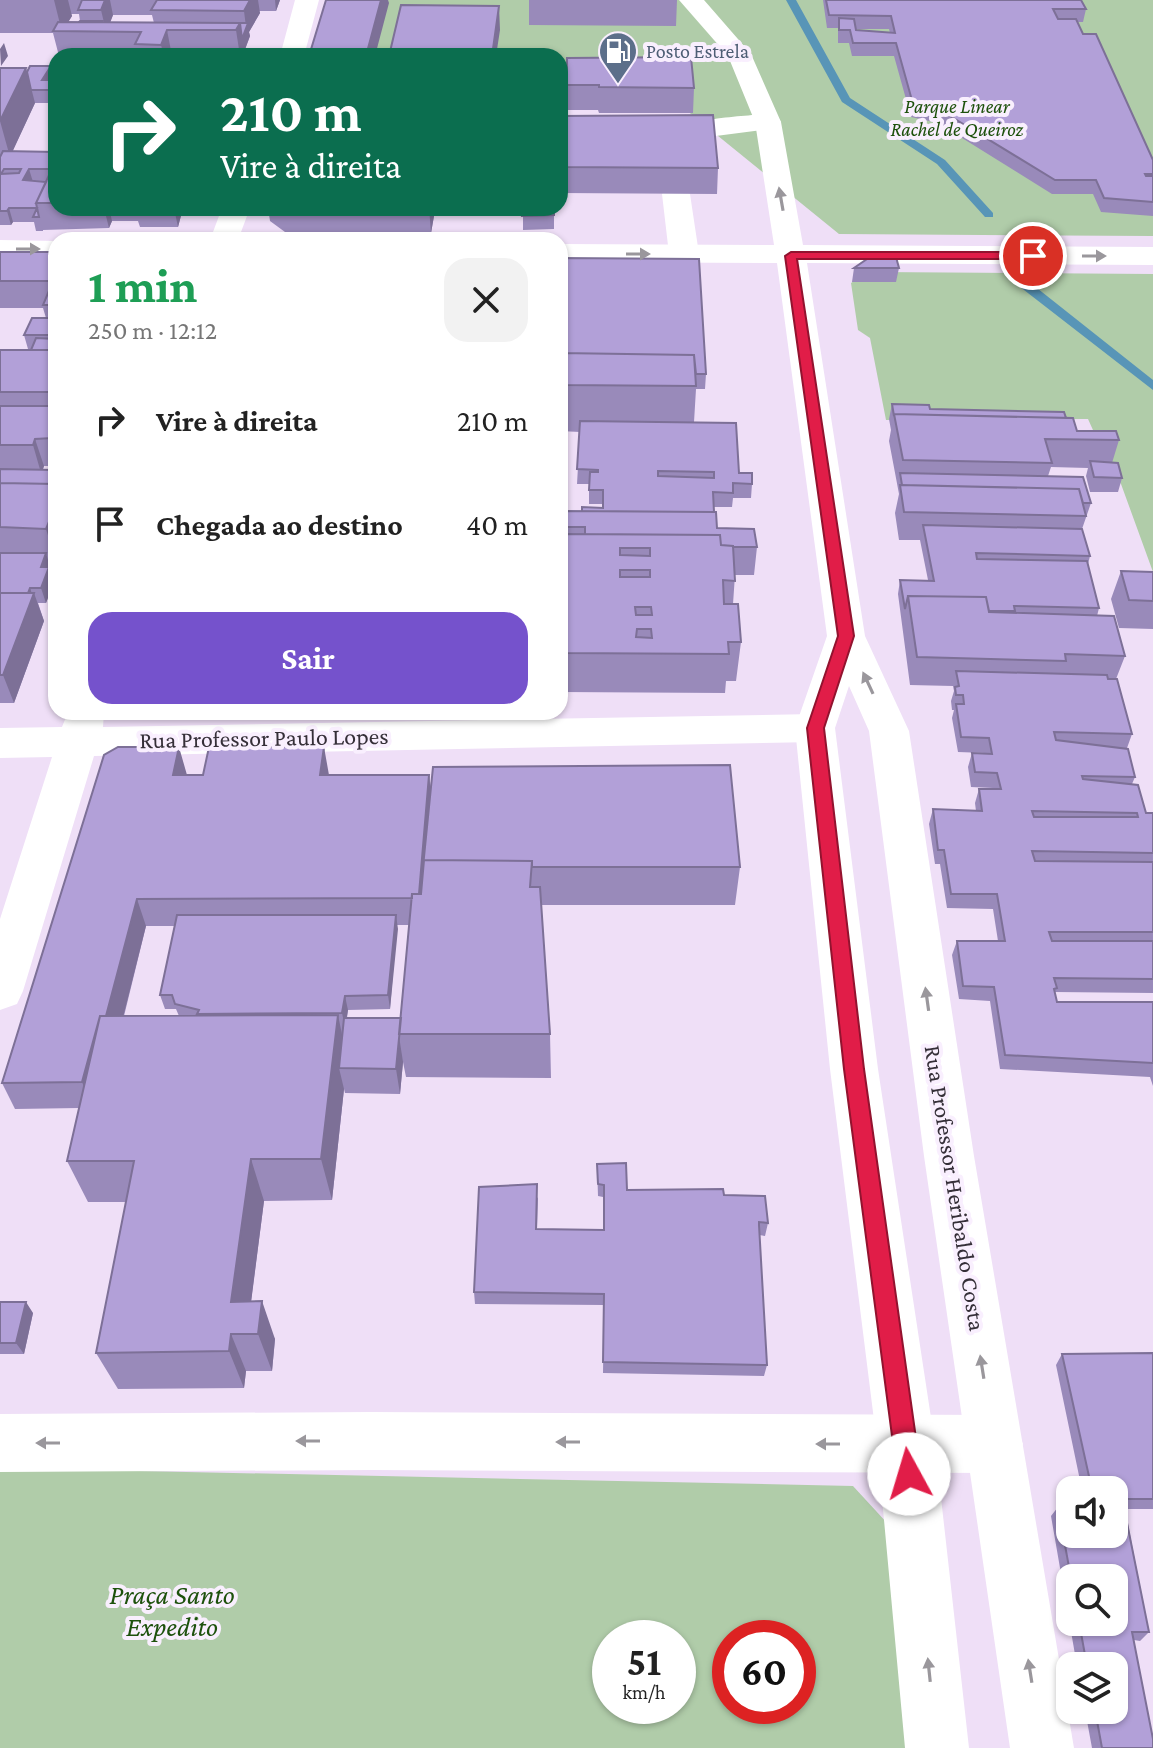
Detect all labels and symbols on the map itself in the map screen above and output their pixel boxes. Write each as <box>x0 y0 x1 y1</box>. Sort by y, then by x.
fuel station icon: Posto Estrela <box>597 30 639 85</box>
place label: Posto Estrela <box>646 40 749 62</box>
park label: Parque Linear Rachel de Queiroz <box>891 95 1024 140</box>
one-way arrow <box>775 186 787 211</box>
pin <box>999 222 1067 290</box>
one-way arrow <box>16 243 41 256</box>
one-way arrow <box>626 248 651 260</box>
one-way arrow <box>1082 250 1107 262</box>
one-way arrow <box>861 672 874 695</box>
street label: Rua Professor Paulo Lopes <box>139 722 389 753</box>
one-way arrow <box>920 986 933 1011</box>
street label: Rua Professor Heribaldo Costa <box>920 1043 991 1333</box>
one-way arrow <box>975 1354 988 1379</box>
position arrow <box>867 1432 951 1516</box>
one-way arrow <box>295 1435 320 1447</box>
one-way arrow <box>555 1436 580 1448</box>
one-way arrow <box>35 1437 60 1449</box>
one-way arrow <box>815 1438 840 1450</box>
park label: Praça Santo Expedito <box>109 1579 235 1642</box>
speed limit sign: 60 <box>712 1620 816 1724</box>
one-way arrow <box>922 1657 935 1682</box>
one-way arrow <box>1023 1658 1036 1683</box>

